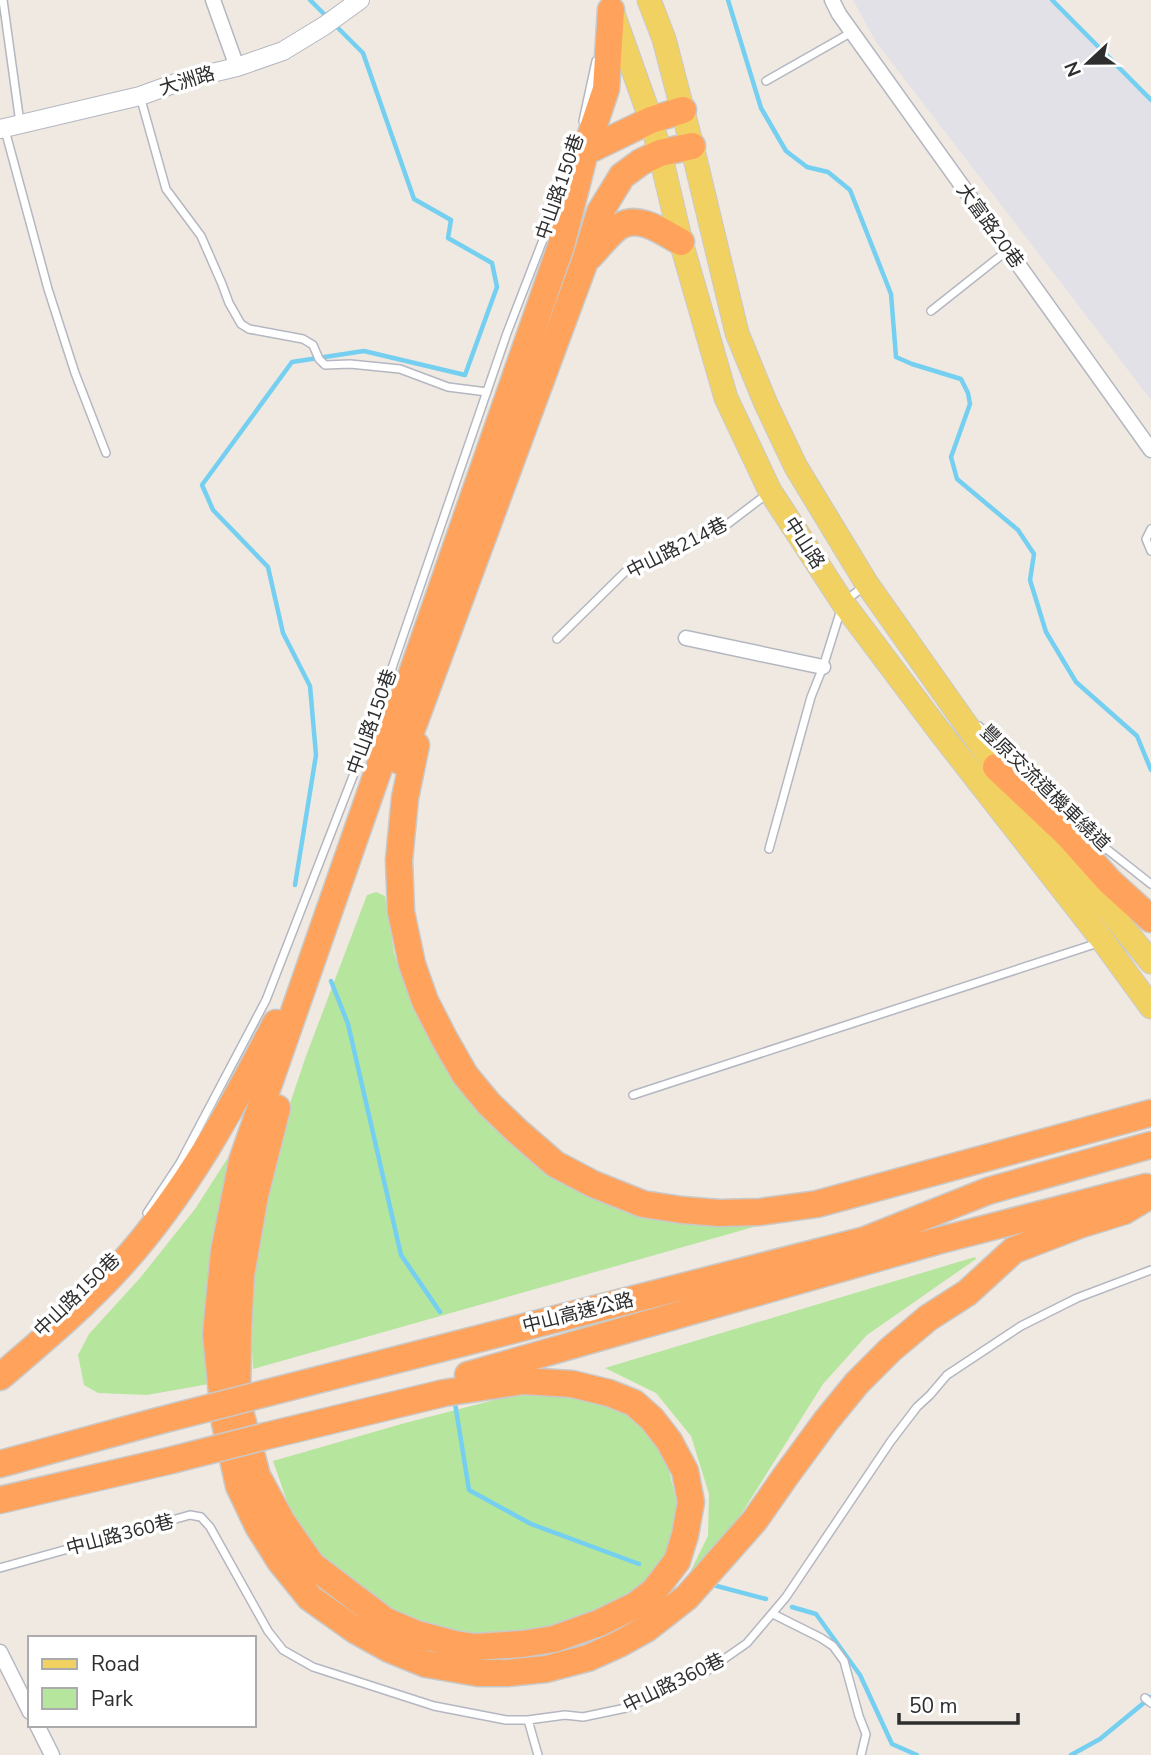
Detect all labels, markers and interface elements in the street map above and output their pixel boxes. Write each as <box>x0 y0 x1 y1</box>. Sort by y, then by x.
north arrow <box>1053 28 1123 98</box>
text: N <box>1058 58 1088 80</box>
street label: 大洲路 <box>156 60 218 102</box>
street label: 中山路150巷 <box>530 131 590 243</box>
street label: 大富路20巷 <box>950 178 1030 274</box>
street label: 中山路214巷 <box>622 511 732 585</box>
street label: 中山路 <box>778 512 830 574</box>
street label: 中山路150巷 <box>341 666 403 778</box>
street label: 豐原交流道機車繞道 <box>974 719 1116 857</box>
street label: 中山路150巷 <box>28 1247 126 1343</box>
street label: 中山高速公路 <box>520 1287 636 1339</box>
street label: 中山路360巷 <box>63 1508 177 1562</box>
legend <box>28 1636 256 1727</box>
street label: 中山路360巷 <box>619 1647 729 1719</box>
text: Road <box>91 1650 140 1678</box>
scale bar <box>899 1682 1018 1726</box>
text: Park <box>91 1685 133 1713</box>
text: 50 m <box>909 1692 958 1720</box>

